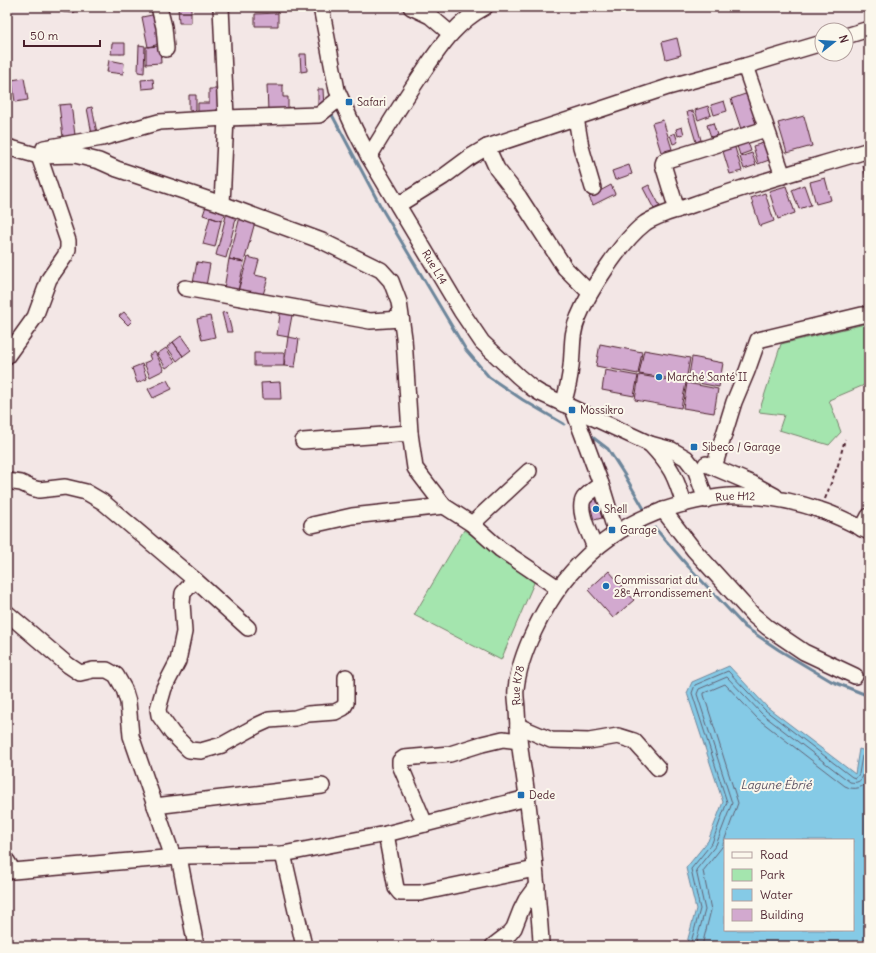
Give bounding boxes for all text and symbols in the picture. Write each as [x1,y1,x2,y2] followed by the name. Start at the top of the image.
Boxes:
[24,22,100,48] scale bar
[814,22,854,62] north arrow
[30,28,59,43] text: 50 m
[836,33,851,45] text: N
[357,95,386,109] place label: Safari
[344,97,354,107] marker: Safari
[419,247,451,287] street label: Rue L14
[667,370,748,384] place label: Marché Santé II
[654,372,664,382] marker: Marché Santé II
[580,403,624,417] place label: Mossikro
[567,405,577,415] marker: Mossikro
[702,440,780,454] place label: Sibeco / Garage
[689,442,699,452] marker: Sibeco / Garage
[714,489,756,504] street label: Rue H12
[604,502,627,516] place label: Shell
[591,504,601,514] marker: Shell
[620,523,657,537] place label: Garage
[607,525,617,535] marker: Garage
[614,573,712,600] place label: Commissariat du 28ᵉ Arrondissement
[601,581,611,591] marker: Commissariat du 28ᵉ Arrondissement
[509,664,527,706] street label: Rue K78
[741,777,813,792] water label: Lagune Ébrié
[529,788,555,802] place label: Dede
[516,790,526,800] marker: Dede
[724,839,854,931] legend
[760,847,788,862] text: Road
[760,867,785,882] text: Park
[760,887,793,902] text: Water
[760,907,804,922] text: Building

